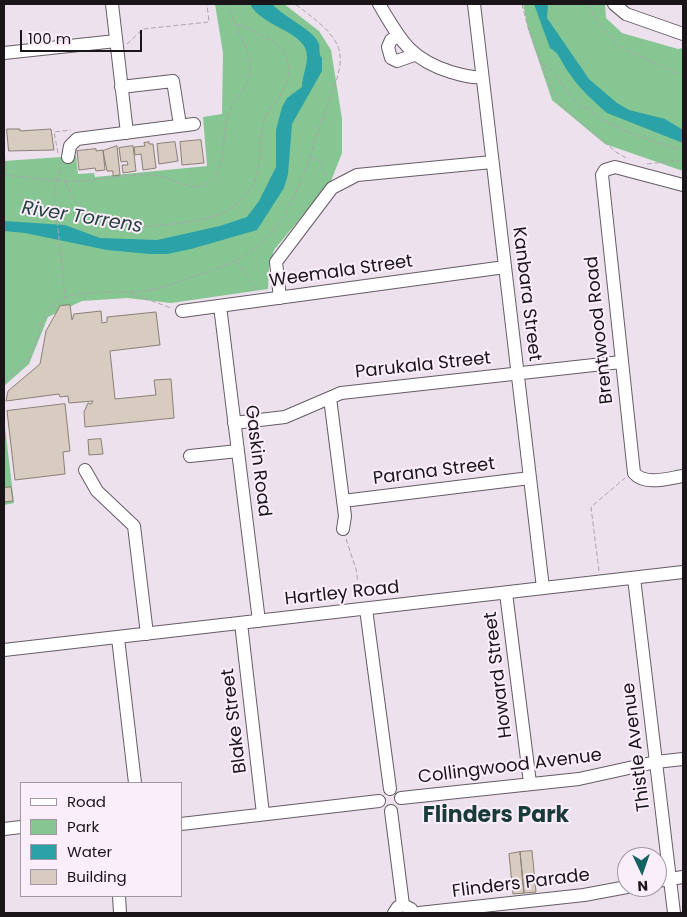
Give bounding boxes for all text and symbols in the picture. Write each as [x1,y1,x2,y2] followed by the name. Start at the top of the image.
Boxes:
[22,20,145,52] scale bar
[28,28,71,49] text: 100 m
[20,197,144,239] water label: River Torrens
[507,226,545,362] street label: Kanbara Street
[268,251,414,293] street label: Weemala Street
[581,255,619,405] street label: Brentwood Road
[354,348,492,384] street label: Parukala Street
[239,404,275,518] street label: Gaskin Road
[372,454,496,490] street label: Parana Street
[284,577,400,611] street label: Hartley Road
[481,611,517,739] street label: Howard Street
[218,667,252,775] street label: Blake Street
[618,681,656,813] street label: Thistle Avenue
[417,745,603,789] street label: Collingwood Avenue
[20,782,182,897] legend
[67,791,106,812] text: Road
[423,803,569,829] district label: Flinders Park
[67,816,99,837] text: Park
[67,841,112,862] text: Water
[617,847,667,897] north arrow
[451,865,591,903] street label: Flinders Parade
[67,866,127,887] text: Building
[637,876,649,896] text: N

